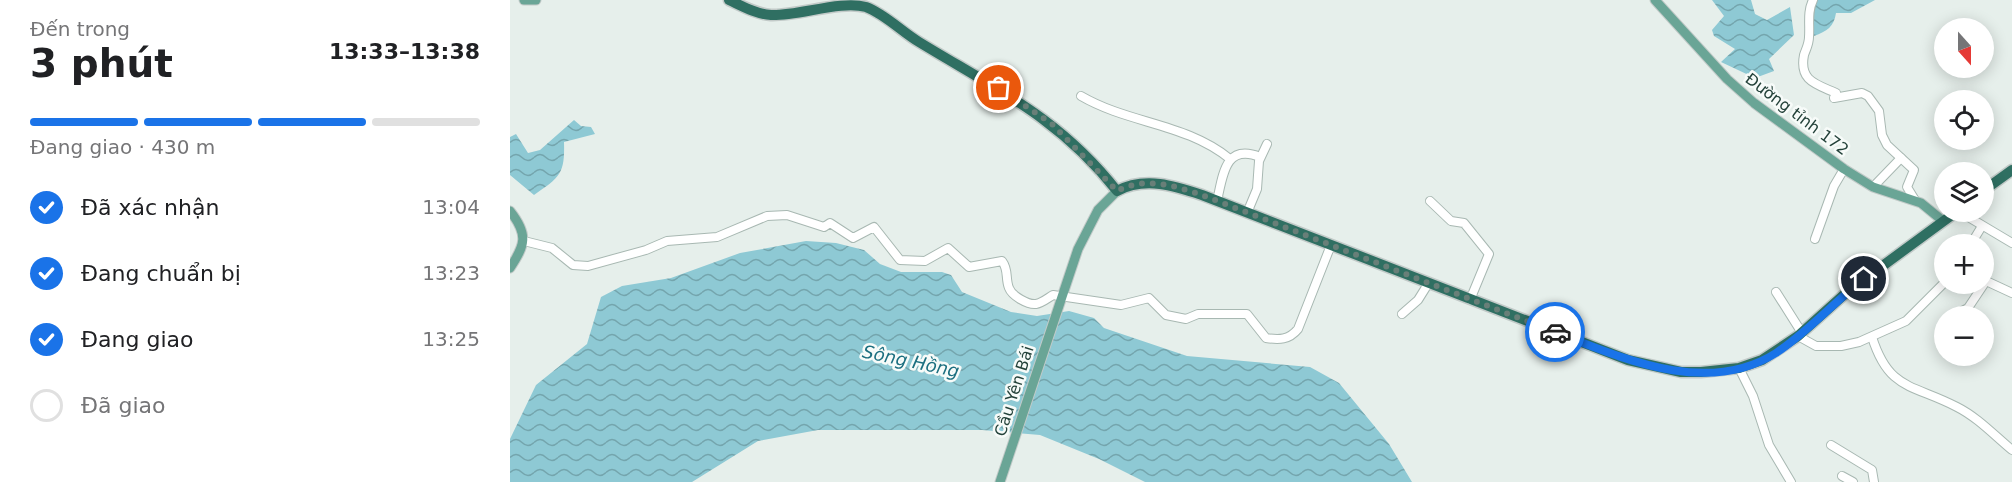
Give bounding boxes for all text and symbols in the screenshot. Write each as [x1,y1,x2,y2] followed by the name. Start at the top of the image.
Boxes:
[30,17,130,41] text: Đến trong
[1934,18,1994,78] north arrow
[1934,18,1994,366] map controls
[329,39,480,64] text: 13:33–13:38
[30,41,173,86] text: 3 phút
[973,62,1024,113] pin
[1742,69,1852,159] street label: Đường tỉnh 172
[982,71,1015,104] icon: bag
[1934,90,1994,150] button: locate
[30,135,215,159] text: Đang giao · 430 m
[1934,162,1994,222] button: layers
[30,191,63,224] icon: check
[81,195,219,220] text: Đã xác nhận
[422,195,480,219] text: 13:04
[1934,234,1994,294] button: +
[1838,253,1889,304] pin
[30,257,63,290] icon: check
[81,261,241,286] text: Đang chuẩn bị
[422,261,480,285] text: 13:23
[1847,262,1880,295] icon: home
[1525,302,1585,362] courier
[1934,306,1994,366] button: −
[1539,316,1572,349] icon: car
[30,323,63,356] icon: check
[81,327,193,352] text: Đang giao
[422,327,480,351] text: 13:25
[861,341,961,381] water label: Sông Hồng
[990,343,1038,439] street label: Cầu Yên Bái
[81,393,166,418] text: Đã giao

